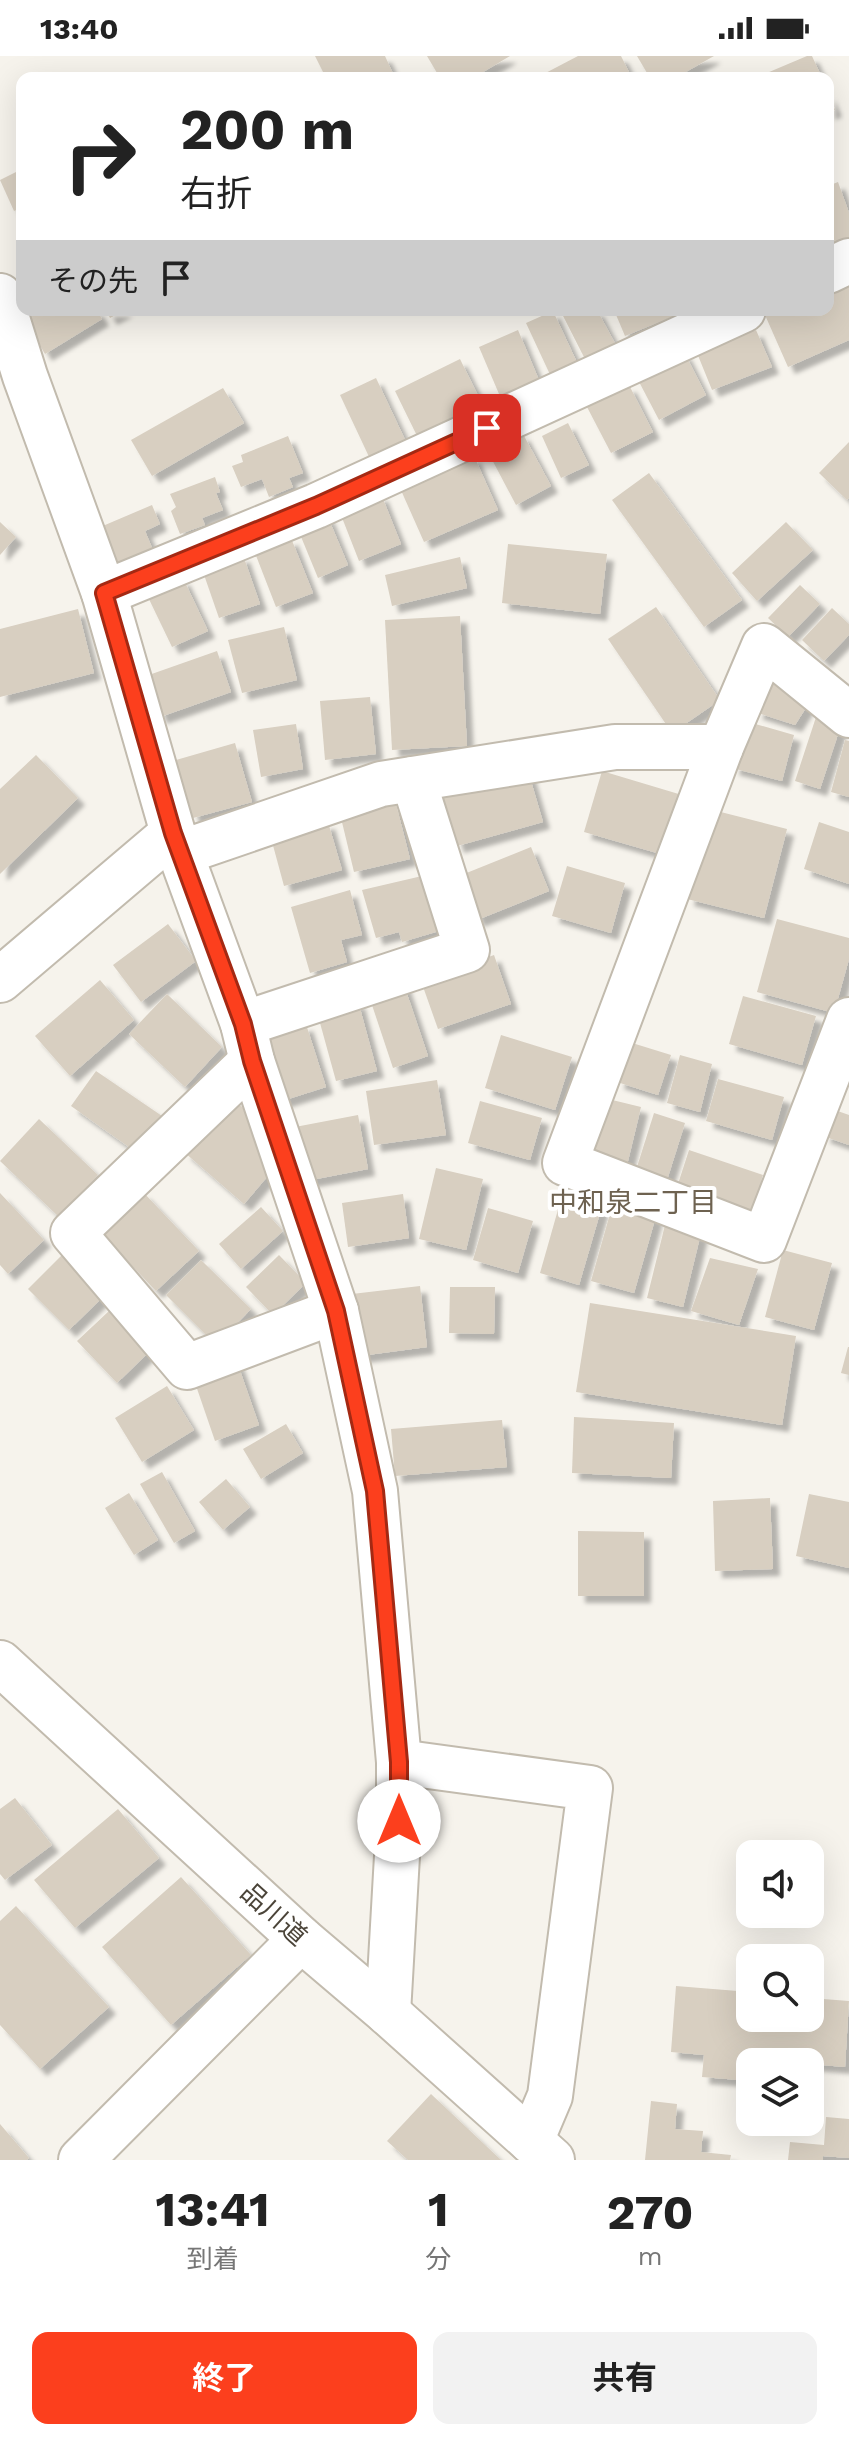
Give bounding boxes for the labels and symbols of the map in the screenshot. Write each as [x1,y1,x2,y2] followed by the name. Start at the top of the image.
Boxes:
[453,394,521,462] pin
[549,1186,717,1219] district label: 中和泉二丁目
[357,1779,441,1863] position arrow
[235,1877,313,1951] street label: 品川道

